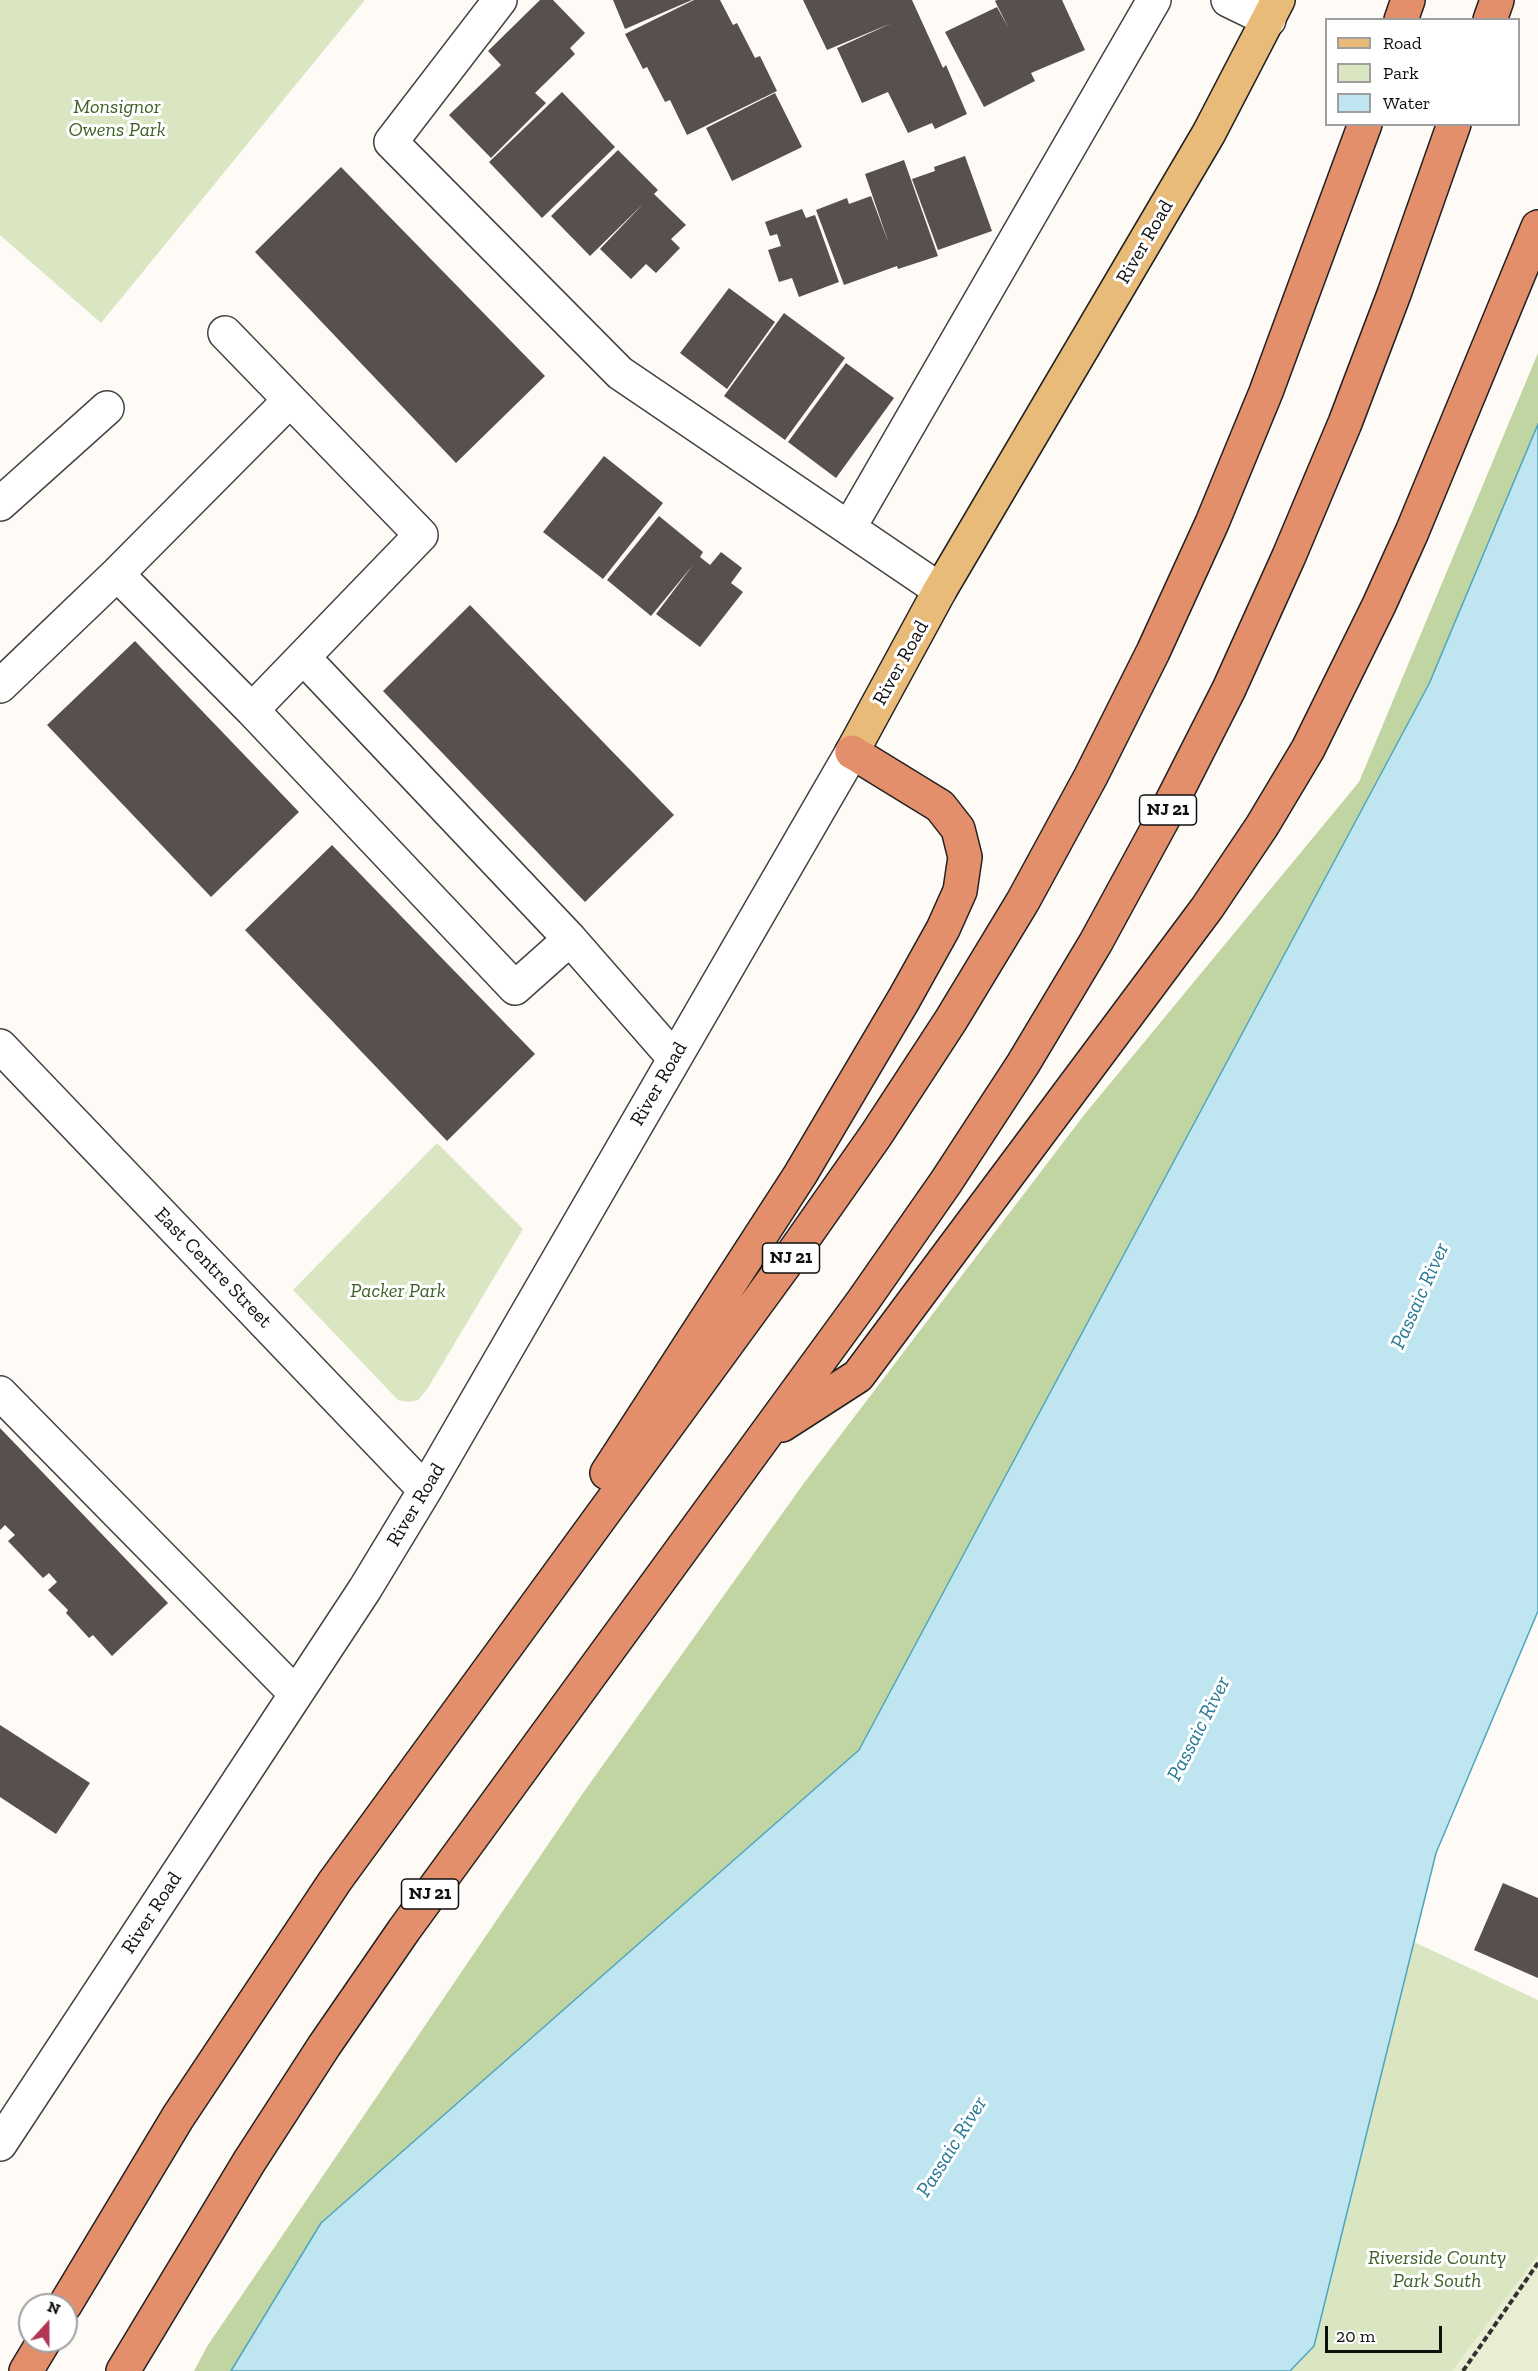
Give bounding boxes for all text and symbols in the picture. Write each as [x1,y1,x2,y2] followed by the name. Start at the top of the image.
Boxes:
[1325,18,1520,126] legend
[1383,32,1422,54] text: Road
[1383,62,1419,84] text: Park
[1383,92,1430,114] text: Water
[68,95,166,142] park label: Monsignor Owens Park
[1111,196,1179,288] street label: River Road
[868,617,934,709] street label: River Road
[1140,795,1196,825] road number: NJ 21
[625,1038,693,1130] street label: River Road
[149,1203,277,1333] street label: East Centre Street
[1385,1239,1455,1353] water label: Passaic River
[762,1243,820,1273] road number: NJ 21
[350,1279,446,1303] park label: Packer Park
[382,1459,450,1551] street label: River Road
[1162,1673,1236,1785] water label: Passaic River
[117,1868,187,1958] street label: River Road
[402,1879,458,1909] road number: NJ 21
[911,2092,993,2202] water label: Passaic River
[1368,2246,1506,2293] park label: Riverside County Park South
[18,2293,78,2353] north arrow
[45,2297,63,2319] text: N
[1328,2314,1445,2352] scale bar
[1336,2325,1375,2347] text: 20 m

